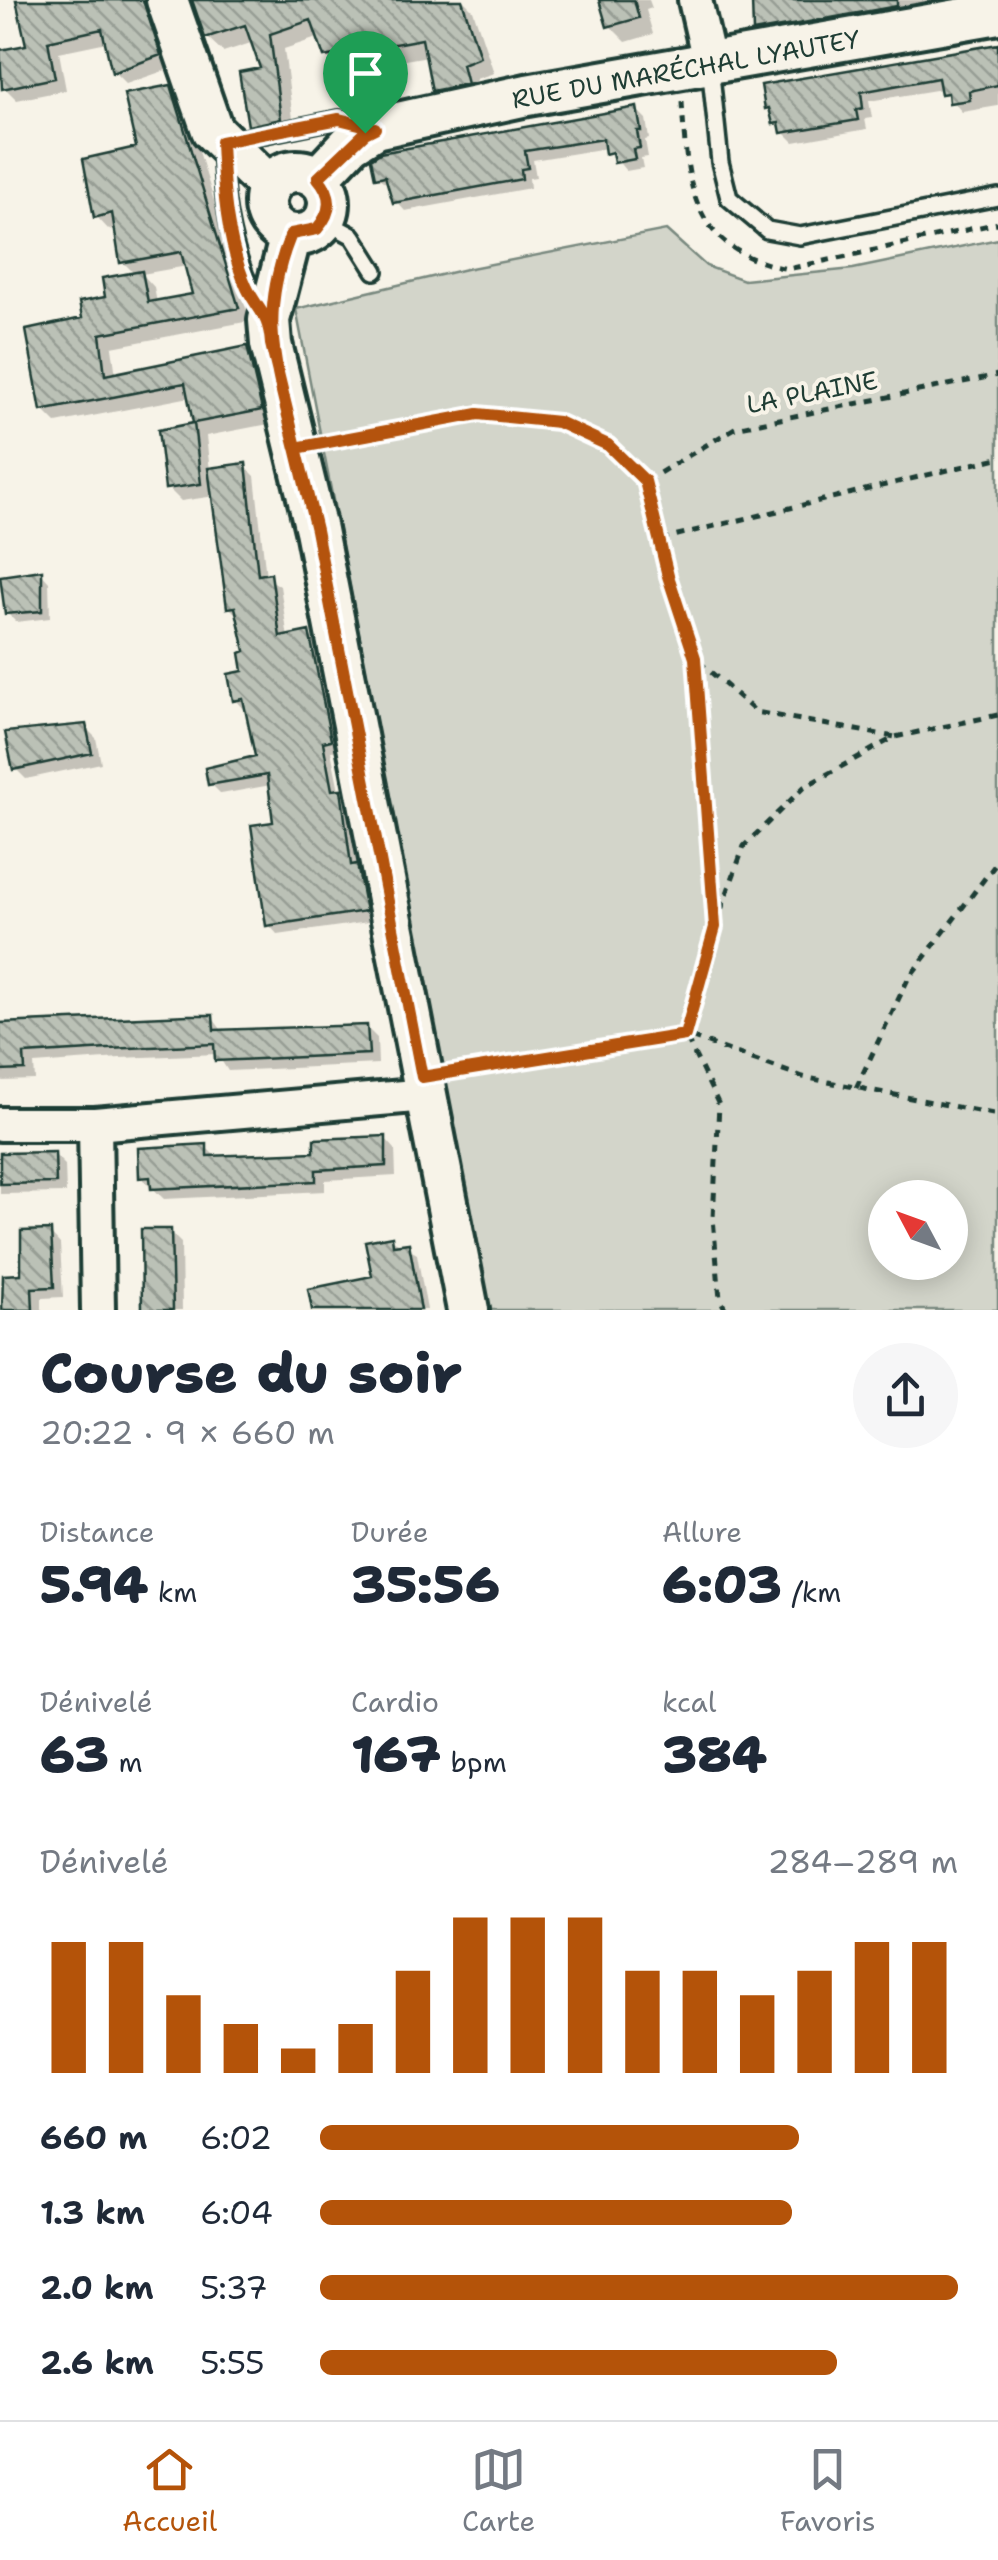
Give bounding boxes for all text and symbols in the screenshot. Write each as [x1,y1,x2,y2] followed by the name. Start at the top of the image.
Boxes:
[509,22,863,116] street label: RUE DU MARÉCHAL LYAUTEY
[323,31,408,134] pin
[338,46,393,101] icon: arrive
[744,363,880,421] street label: LA PLAINE
[868,1180,968,1280] north arrow
[868,1180,968,1280] map controls
[40,1336,462,1410] text: Course du soir
[853,1343,958,1448] button: share
[40,1411,335,1454] text: 20:22 · 9 × 660 m
[40,1513,155,1551] text: Distance
[351,1513,429,1551] text: Durée
[662,1513,742,1551] text: Allure
[40,1551,148,1618] text: 5.94
[351,1551,500,1618] text: 35:56
[662,1551,782,1618] text: 6:03
[148,1573,197,1611] text: km
[782,1573,841,1611] text: /km
[40,1683,153,1721] text: Dénivelé
[351,1683,439,1721] text: Cardio
[662,1683,716,1721] text: kcal
[40,1721,109,1788] text: 63
[351,1721,441,1788] text: 167
[662,1721,767,1788] text: 384
[109,1743,143,1781] text: m
[441,1743,507,1781] text: bpm
[40,1840,169,1883] text: Dénivelé
[768,1840,958,1883] text: 284–289 m
[40,2116,147,2159] text: 660 m
[200,2116,272,2159] text: 6:02
[40,2191,145,2234] text: 1.3 km
[200,2191,273,2234] text: 6:04
[40,2266,154,2309] text: 2.0 km
[200,2266,268,2309] text: 5:37
[40,2341,154,2384] text: 2.6 km
[200,2341,265,2384] text: 5:55
[122,2442,217,2540] tab: Accueil
[462,2442,535,2540] tab: Carte
[780,2442,876,2540] tab: Favoris

